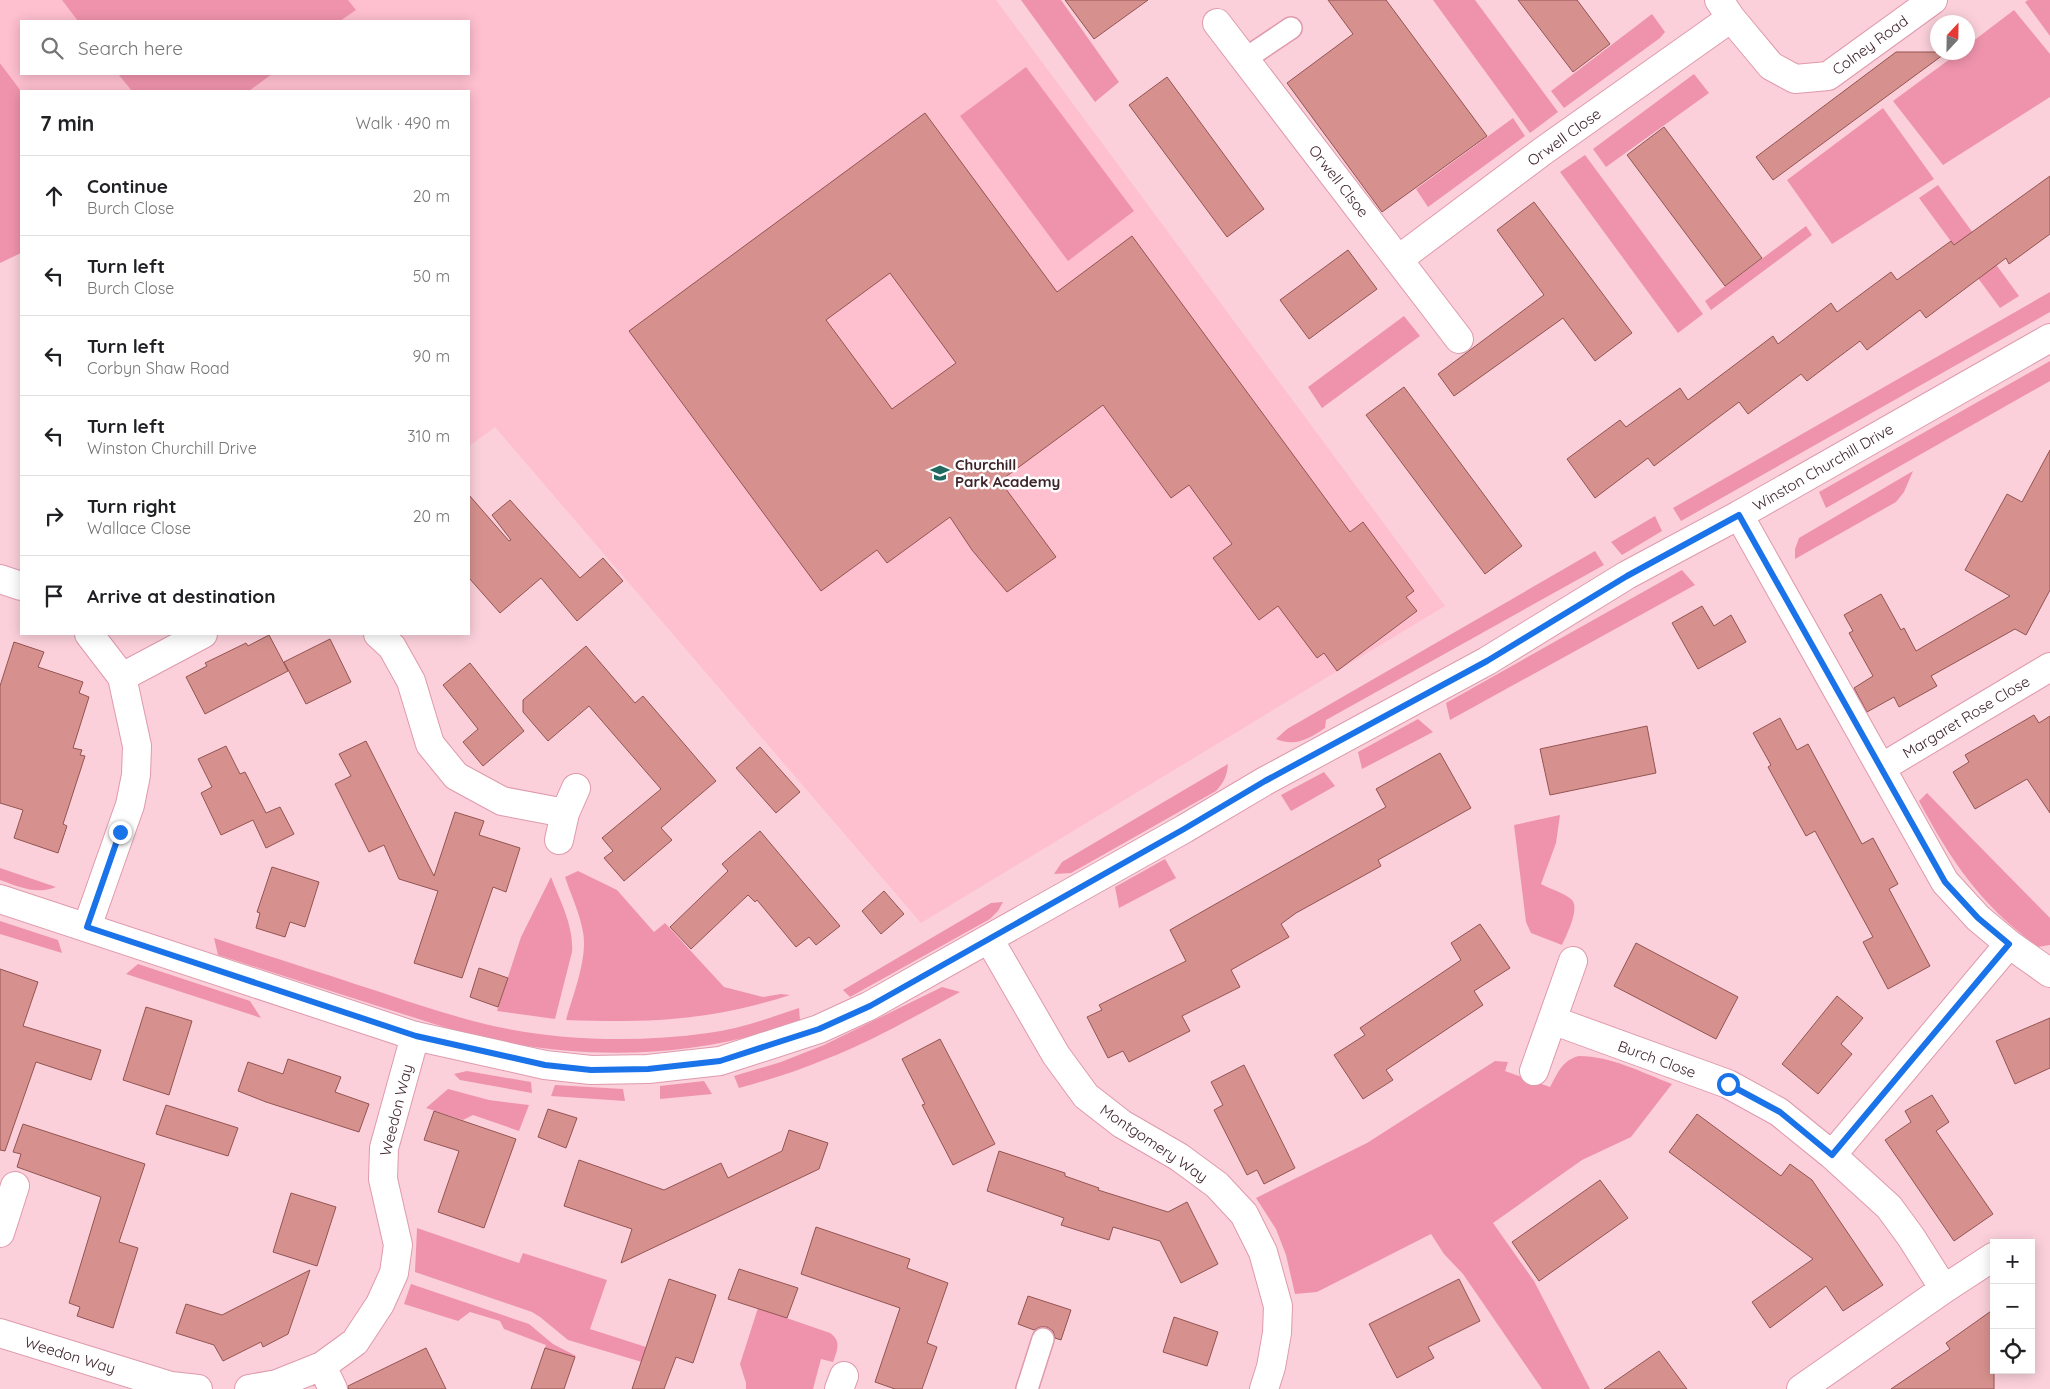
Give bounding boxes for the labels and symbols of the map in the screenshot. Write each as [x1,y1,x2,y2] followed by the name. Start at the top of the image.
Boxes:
[1828,11,1912,79] street label: Colney Road
[1930,15,1975,60] north arrow
[1523,104,1605,170] street label: Orwell Close
[1305,141,1373,221] street label: Orwell Clsoe
[1749,419,1897,515] street label: Winston Churchill Drive
[955,455,1060,491] place label: Churchill Park Academy
[929,462,951,484] school or university icon: Churchill Park Academy
[1899,672,2033,762] street label: Margaret Rose Close
[109,821,132,844] route end
[1615,1036,1699,1082] street label: Burch Close
[375,1062,417,1158] street label: Weedon Way
[1717,1073,1740,1096] route start
[1097,1100,1211,1186] street label: Montgomery Way
[22,1332,118,1378] street label: Weedon Way

